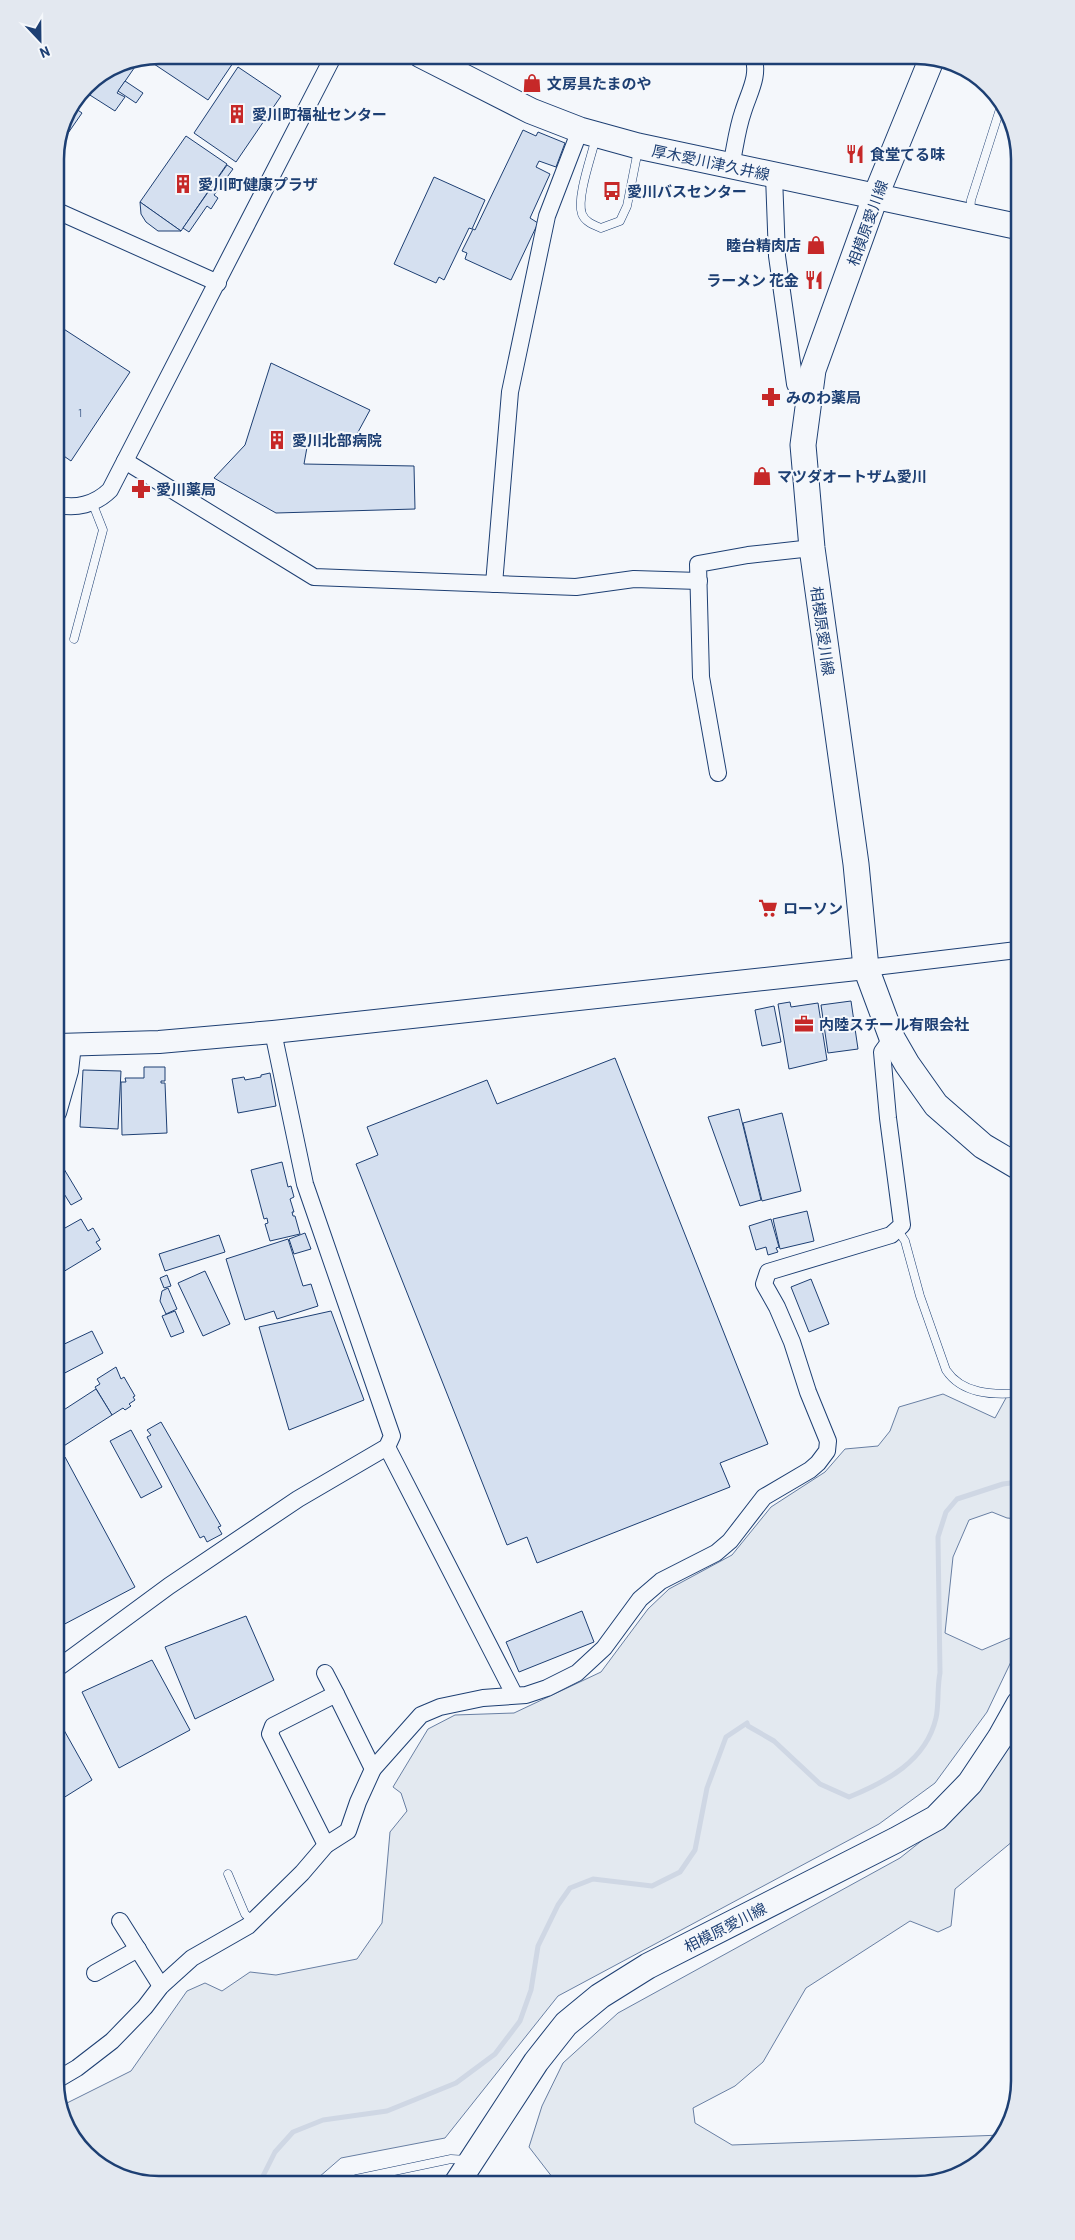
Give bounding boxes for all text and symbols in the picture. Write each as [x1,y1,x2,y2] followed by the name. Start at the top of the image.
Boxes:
[15,15,65,65] north arrow
[38,43,53,62] text: N
[521,72,543,94] shop icon: 文房具たまのや
[547,74,652,92] place label: 文房具たまのや
[226,103,248,125] building icon: 愛川町福祉センター
[252,105,387,123] place label: 愛川町福祉センター
[650,141,772,183] street label: 厚木愛川津久井線
[844,143,866,165] restaurant icon: 食堂てる味
[870,145,945,163] place label: 食堂てる味
[172,173,194,195] building icon: 愛川町健康プラザ
[198,175,318,193] place label: 愛川町健康プラザ
[843,178,891,268] street label: 相模原愛川線
[601,180,623,202] bus stop icon: 愛川バスセンター
[627,182,747,200] place label: 愛川バスセンター
[805,234,827,256] shop icon: 睦台精肉店
[726,236,801,254] place label: 睦台精肉店
[803,269,825,291] restaurant icon: ラーメン 花金
[707,271,799,289] place label: ラーメン 花金
[760,386,782,408] pharmacy icon: みのわ薬局
[786,388,861,406] place label: みのわ薬局
[78,405,82,419] house number: 1
[266,429,288,451] building icon: 愛川北部病院
[292,431,382,449] place label: 愛川北部病院
[751,465,773,487] shop icon: マツダオートザム愛川
[777,467,927,485] place label: マツダオートザム愛川
[130,478,152,500] pharmacy icon: 愛川薬局
[156,480,216,498] place label: 愛川薬局
[808,585,838,677] street label: 相模原愛川線
[757,897,779,919] supermarket icon: ローソン
[783,899,843,917] place label: ローソン
[793,1013,815,1035] office icon: 内陸スチール有限会社
[819,1015,969,1033] place label: 内陸スチール有限会社
[681,1899,769,1955] street label: 相模原愛川線

